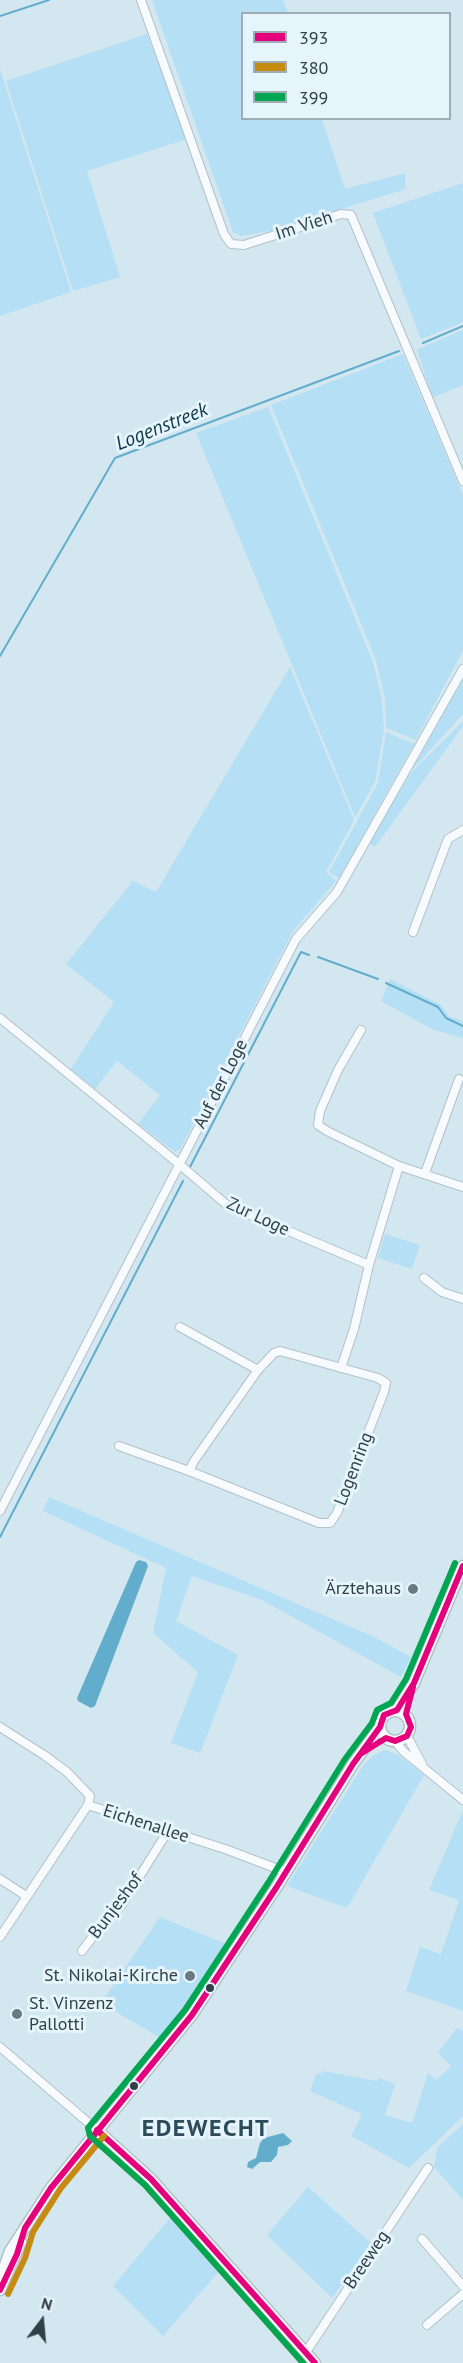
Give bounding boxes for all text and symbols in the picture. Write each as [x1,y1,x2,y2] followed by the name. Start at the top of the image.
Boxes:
[241,12,451,120] legend
[299,26,328,49] text: 393
[299,56,328,79] text: 380
[299,86,328,109] text: 399
[273,207,335,245] street label: Im Vieh
[112,398,212,456] water label: Logenstreek
[189,1036,253,1132] street label: Auf der Loge
[223,1193,293,1241] street label: Zur Loge
[330,1429,378,1509] street label: Logenring
[325,1578,401,1600] place label: Ärztehaus
[406,1582,420,1596] marker: Ärztehaus
[100,1800,192,1848] street label: Eichenallee
[84,1869,148,1943] street label: Bunjeshof
[44,1965,178,1987] place label: St. Nikolai-Kirche
[183,1969,197,1983] marker: St. Nikolai-Kirche
[204,1982,216,1994] unlabelled marker
[29,1993,113,2036] place label: St. Vinzenz Pallotti
[10,2007,24,2021] marker: St. Vinzenz Pallotti
[128,2080,140,2092] unlabelled marker
[142,2115,270,2143] district label: EDEWECHT
[340,2227,394,2293] street label: Breeweg
[12,2291,72,2351] north arrow
[39,2293,55,2315] text: N

